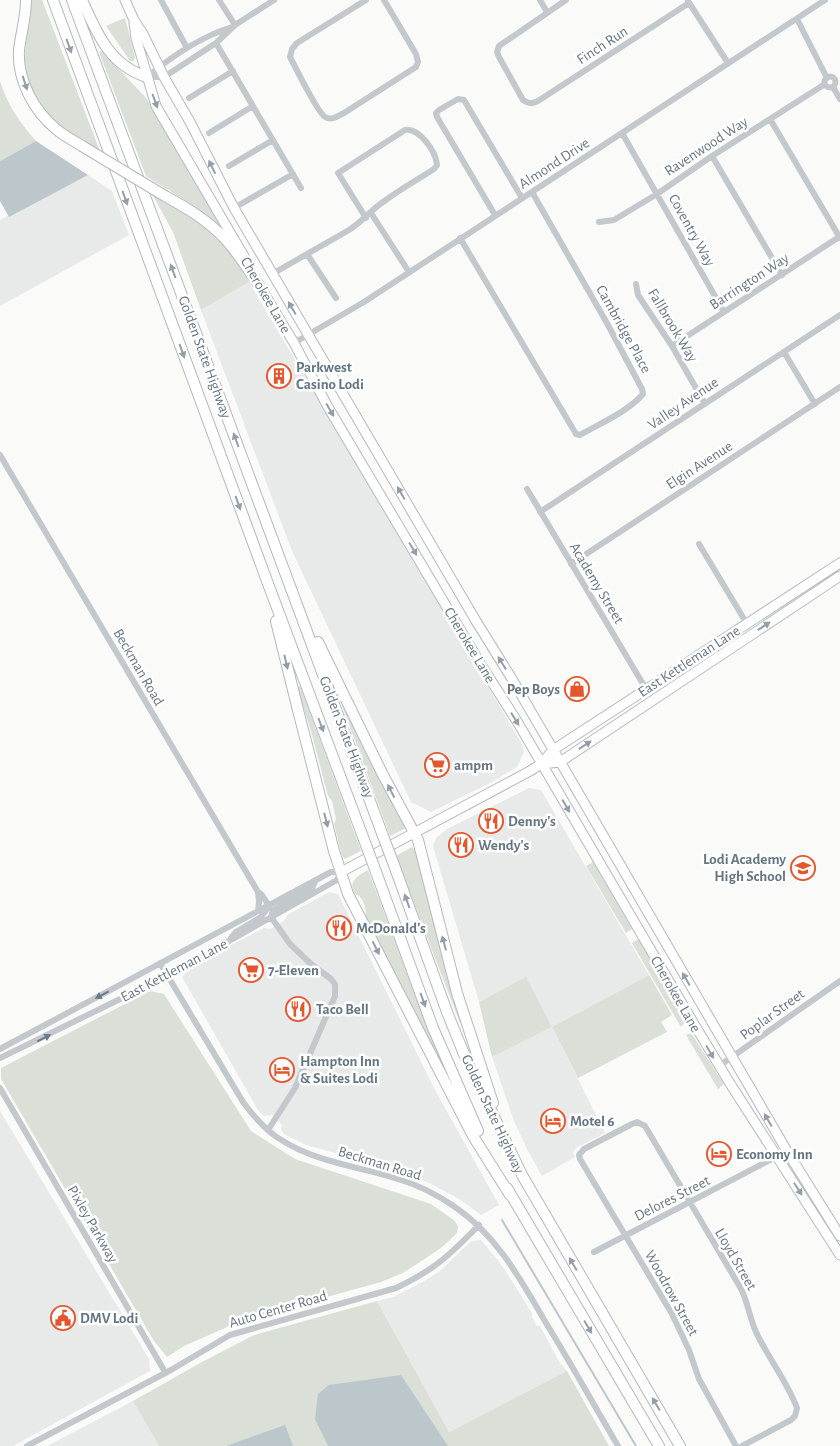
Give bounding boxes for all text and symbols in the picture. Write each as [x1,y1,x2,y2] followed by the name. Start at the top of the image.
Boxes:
[574,24,630,67] street label: Finch Run
[65,39,73,54] one-way arrow
[22,75,29,90] one-way arrow
[151,94,159,109] one-way arrow
[662,114,751,179] street label: Ravenwood Way
[516,135,592,192] street label: Almond Drive
[208,160,216,174] one-way arrow
[122,191,129,206] one-way arrow
[666,192,718,269] street label: Coventry Way
[707,250,792,312] street label: Barrington Way
[238,255,293,336] street label: Cherokee Lane
[169,263,177,278] one-way arrow
[593,283,654,376] street label: Cambridge Place
[645,286,701,365] street label: Fallbrook Way
[175,294,234,421] street label: Golden State Highway
[288,301,297,314] one-way arrow
[178,344,186,359] one-way arrow
[296,360,364,392] place label: Parkwest Casino Lodi
[266,363,292,389] building icon: Parkwest Casino Lodi
[645,374,721,432] street label: Valley Avenue
[326,402,334,417] one-way arrow
[232,432,240,447] one-way arrow
[663,438,735,492] street label: Elgin Avenue
[397,487,406,500] one-way arrow
[234,496,242,511] one-way arrow
[567,540,627,627] street label: Academy Street
[408,543,417,556] one-way arrow
[441,605,498,686] street label: Cherokee Lane
[757,621,770,631] one-way arrow
[636,623,743,700] street label: East Kettleman Lane
[111,626,167,709] street label: Beckman Road
[282,655,290,670] one-way arrow
[497,657,506,670] one-way arrow
[316,674,377,801] street label: Golden State Highway
[564,676,590,702] shop icon: Pep Boys
[507,682,560,697] place label: Pep Boys
[510,712,519,725] one-way arrow
[318,717,325,732] one-way arrow
[578,741,591,750] one-way arrow
[424,752,450,778] supermarket icon: ampm
[454,758,493,773] place label: ampm
[387,783,396,798] one-way arrow
[562,798,570,813] one-way arrow
[478,808,504,834] restaurant icon: Denny's
[323,812,331,827] one-way arrow
[508,814,556,829] place label: Denny's
[448,832,474,858] restaurant icon: Wendy's
[478,838,529,853] place label: Wendy's
[703,852,786,884] place label: Lodi Academy High School
[790,855,816,881] school or university icon: Lodi Academy High School
[402,893,410,908] one-way arrow
[326,915,352,941] restaurant icon: McDonald's
[356,921,426,936] place label: McDonald's
[439,935,447,950] one-way arrow
[118,936,230,1005] street label: East Kettleman Lane
[372,940,380,955] one-way arrow
[648,954,703,1035] street label: Cherokee Lane
[238,957,264,983] supermarket icon: 7-Eleven
[268,963,319,978] place label: 7-Eleven
[682,973,691,986] one-way arrow
[737,986,807,1043] street label: Poplar Street
[95,990,108,999] one-way arrow
[419,993,427,1008] one-way arrow
[285,996,311,1022] restaurant icon: Taco Bell
[316,1002,369,1017] place label: Taco Bell
[37,1034,51,1042] one-way arrow
[706,1045,715,1058] one-way arrow
[458,1053,527,1176] street label: Golden State Highway
[300,1054,380,1086] place label: Hampton Inn & Suites Lodi
[269,1057,295,1083] hotel icon: Hampton Inn & Suites Lodi
[540,1108,566,1134] hotel icon: Motel 6
[764,1113,773,1126] one-way arrow
[570,1114,615,1129] place label: Motel 6
[706,1141,732,1167] hotel icon: Economy Inn
[336,1144,424,1183] street label: Beckman Road
[736,1147,813,1162] place label: Economy Inn
[632,1173,713,1224] street label: Delores Street
[793,1182,802,1195] one-way arrow
[64,1183,121,1266] street label: Pixley Parkway
[712,1226,759,1293] street label: Lloyd Street
[642,1248,701,1339] street label: Woodrow Street
[569,1257,577,1272] one-way arrow
[227,1288,329,1331] street label: Auto Center Road
[50,1305,76,1331] public building icon: DMV Lodi
[80,1311,138,1326] place label: DMV Lodi
[583,1321,592,1334] one-way arrow
[651,1397,660,1411] one-way arrow

